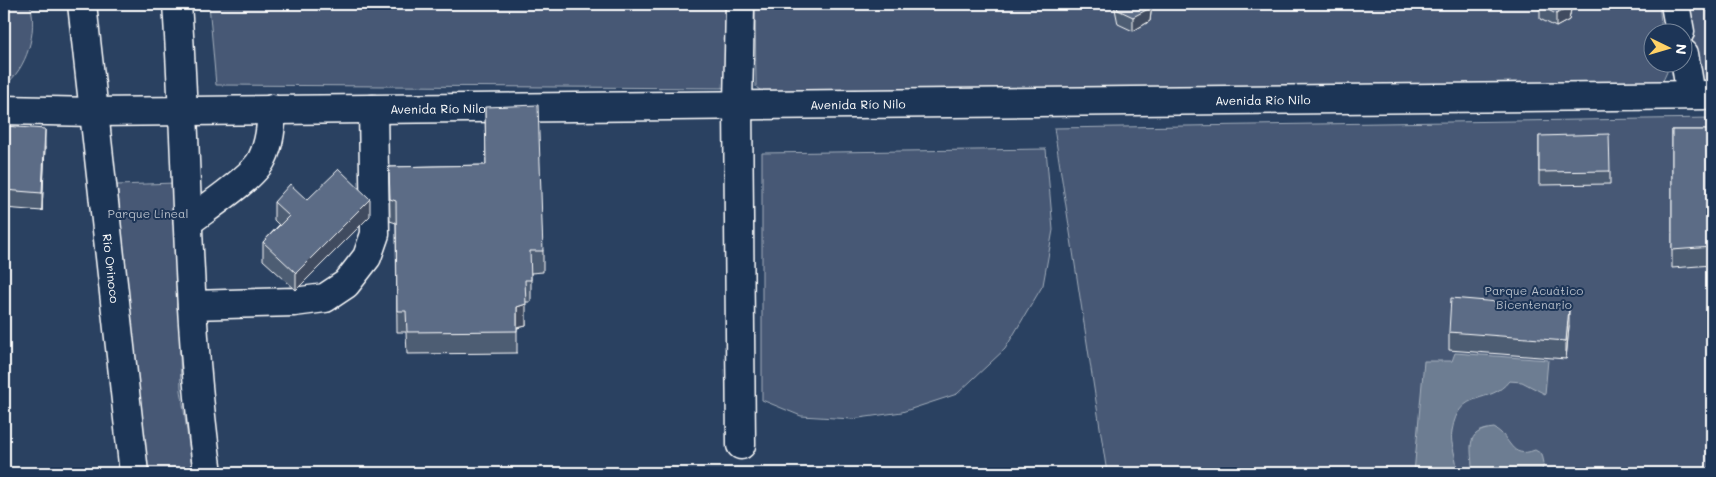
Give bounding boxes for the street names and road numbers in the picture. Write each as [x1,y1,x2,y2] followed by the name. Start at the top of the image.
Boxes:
[1215,91,1311,108] street label: Avenida Río Nilo
[810,95,906,112] street label: Avenida Río Nilo
[390,100,486,117] street label: Avenida Río Nilo
[100,233,123,304] street label: Río Orinoco

